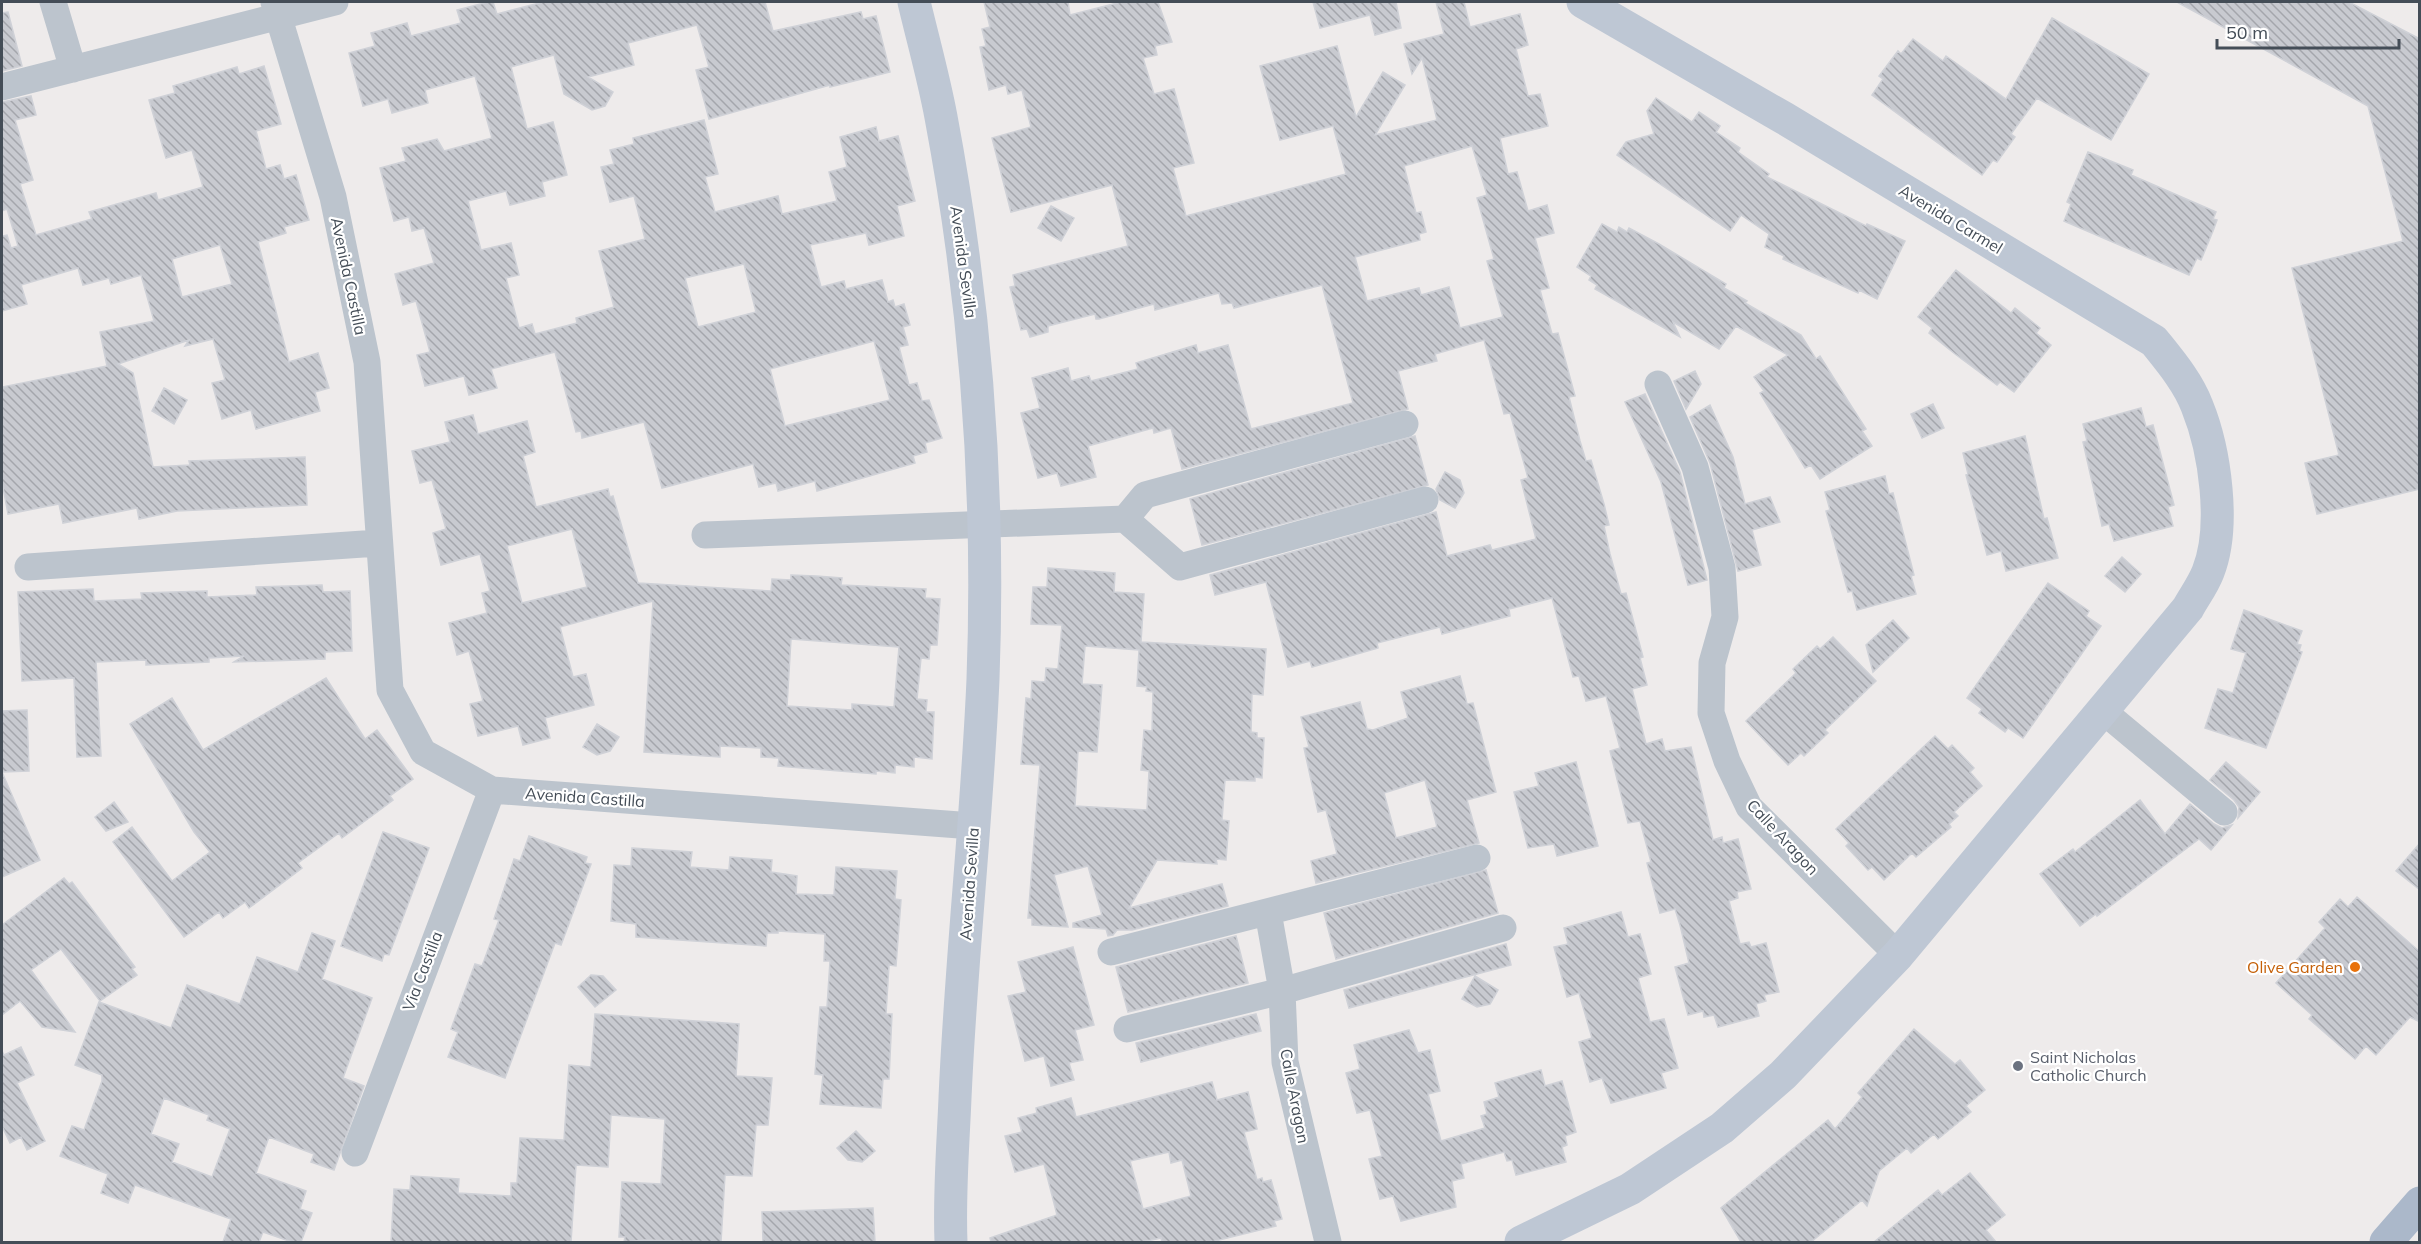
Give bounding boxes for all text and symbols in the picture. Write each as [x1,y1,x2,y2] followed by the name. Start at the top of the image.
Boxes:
[2217,12,2398,50] scale bar
[2226,21,2268,44] text: 50 m
[1895,180,2007,258] street label: Avenida Carmel
[946,205,982,319] street label: Avenida Sevilla
[327,215,371,337] street label: Avenida Castilla
[525,783,645,811] street label: Avenida Castilla
[1743,795,1823,879] street label: Calle Aragon
[955,827,983,941] street label: Avenida Sevilla
[398,928,446,1014] street label: Via Castilla
[2247,957,2343,977] place label: Olive Garden
[2348,960,2362,974] marker: Olive Garden
[1276,1047,1314,1145] street label: Calle Aragon
[2030,1047,2147,1085] place label: Saint Nicholas Catholic Church
[2011,1059,2025,1073] marker: Saint Nicholas Catholic Church

